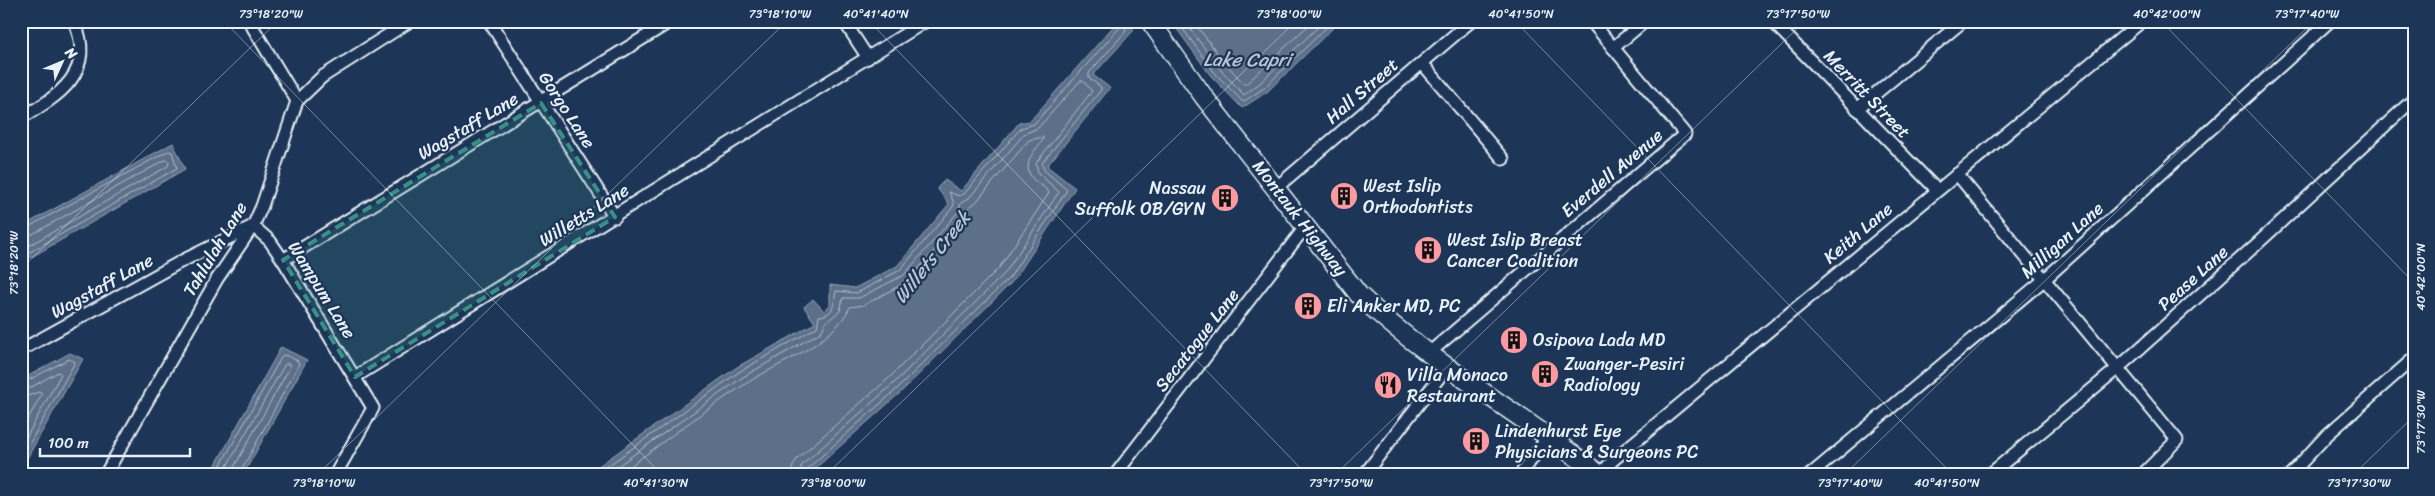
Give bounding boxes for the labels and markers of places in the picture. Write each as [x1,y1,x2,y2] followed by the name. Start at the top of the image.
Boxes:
[1363,170,1473,223] place label: West Islip Orthodontists
[1075,172,1206,225] place label: Nassau Suffolk OB/GYN
[1329,181,1359,211] building icon: West Islip Orthodontists
[1210,183,1240,213] building icon: Nassau Suffolk OB/GYN
[1447,224,1583,277] place label: West Islip Breast Cancer Coalition
[1413,235,1443,265] building icon: West Islip Breast Cancer Coalition
[1327,290,1461,322] place label: Eli Anker MD, PC
[1293,291,1323,321] building icon: Eli Anker MD, PC
[1533,324,1666,356] place label: Osipova Lada MD
[1499,325,1529,355] building icon: Osipova Lada MD
[1564,348,1685,401] place label: Zwanger-Pesiri Radiology
[1407,359,1508,412] place label: Villa Monaco Restaurant
[1530,359,1560,389] building icon: Zwanger-Pesiri Radiology
[1373,370,1403,400] restaurant icon: Villa Monaco Restaurant
[1495,415,1698,468] place label: Lindenhurst Eye Physicians & Surgeons PC
[1461,426,1491,456] building icon: Lindenhurst Eye Physicians & Surgeons PC

